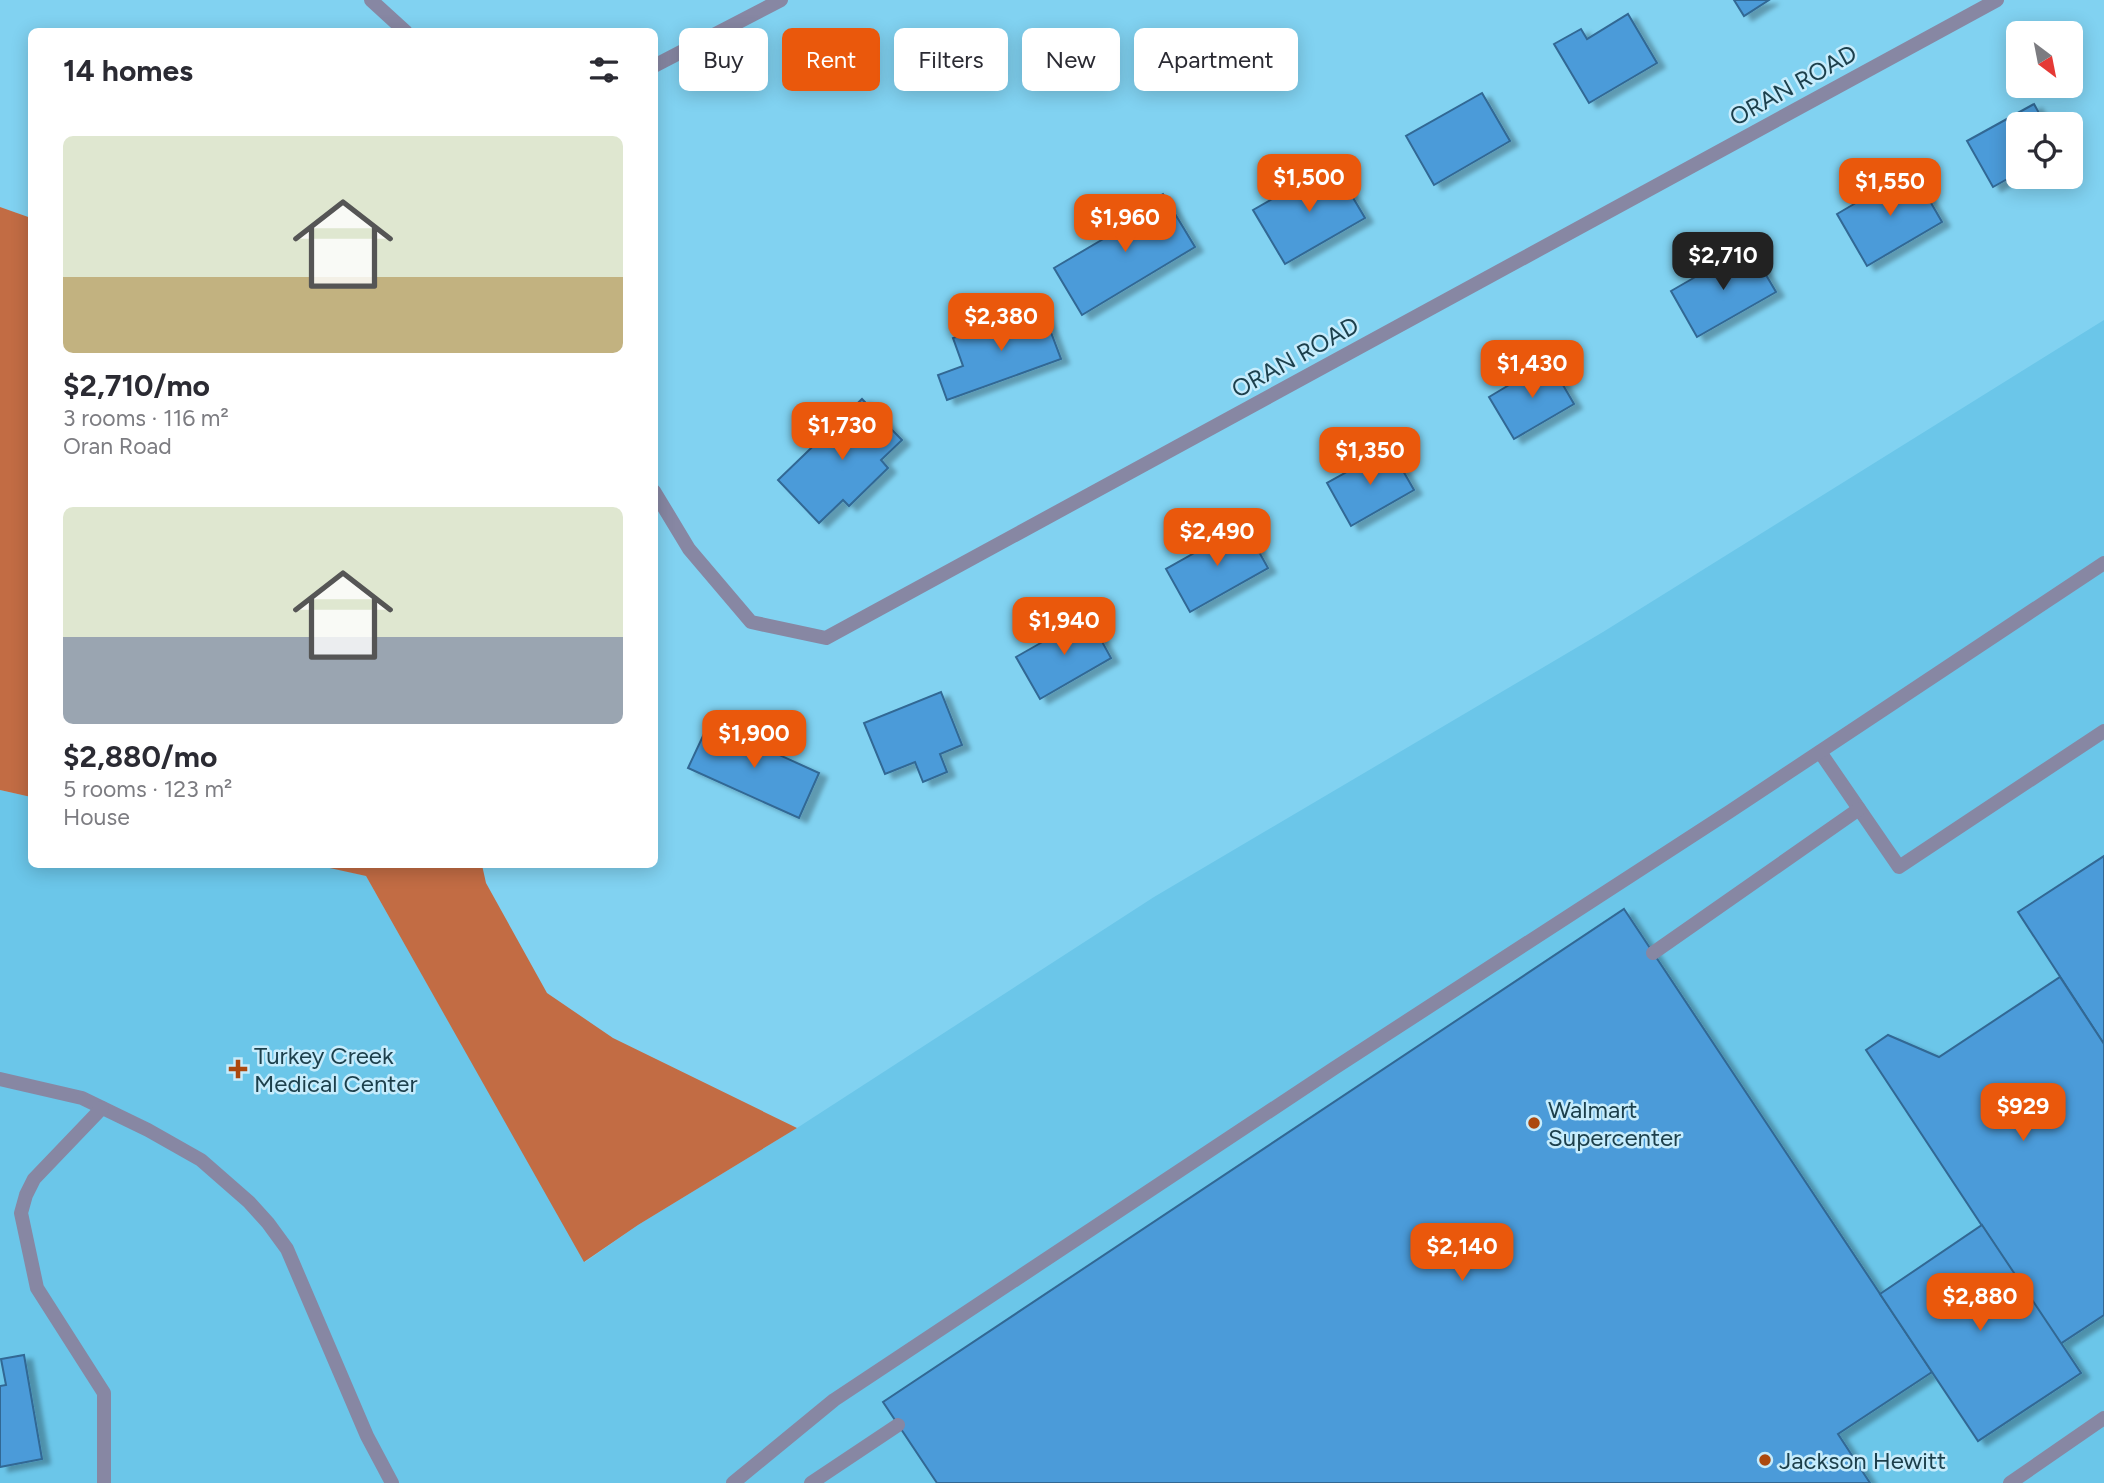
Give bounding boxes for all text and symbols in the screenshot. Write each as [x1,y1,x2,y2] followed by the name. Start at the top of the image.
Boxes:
[2006,21,2082,98] north arrow
[2006,21,2083,189] map controls
[679,28,768,91] chip: Buy
[782,28,880,91] chip: Rent
[894,28,1008,91] chip: Filters
[1022,28,1120,91] chip: New
[1134,28,1298,91] chip: Apartment
[1724,38,1862,132] street label: ORAN ROAD
[585,51,623,89] icon: filters
[63,52,193,89] text: 14 homes
[2006,112,2083,189] button: locate
[1252,154,1366,214] pin: $1,500
[1833,158,1947,218] pin: $1,550
[1273,163,1345,191] text: $1,500
[1855,167,1925,195] text: $1,550
[280,181,406,307] icon: home
[1068,194,1182,254] pin: $1,960
[1090,203,1160,231] text: $1,960
[1666,232,1780,292] pin: $2,710
[1688,241,1758,269] text: $2,710
[944,294,1058,353] pin: $2,380
[964,302,1038,330] text: $2,380
[1226,310,1364,404] street label: ORAN ROAD
[1475,340,1589,400] pin: $1,430
[1497,349,1567,377] text: $1,430
[63,367,210,404] text: $2,710/mo
[785,402,899,462] pin: $1,730
[63,404,229,432] text: 3 rooms · 116 m²
[808,411,876,439] text: $1,730
[1313,428,1427,487] pin: $1,350
[63,432,172,460] text: Oran Road
[1335,436,1405,464] text: $1,350
[1160,508,1274,568] pin: $2,490
[1180,517,1254,545] text: $2,490
[280,552,406,678] icon: home
[1007,598,1121,657] pin: $1,940
[1028,606,1100,634] text: $1,940
[697,710,811,770] pin: $1,900
[718,719,790,747] text: $1,900
[63,738,217,775] text: $2,880/mo
[63,775,232,803] text: 5 rooms · 123 m²
[63,803,130,831] text: House
[254,1041,418,1098] place label: Turkey Creek Medical Center
[228,1059,248,1079] marker: Turkey Creek Medical Center
[1982,1084,2064,1143] pin: $929
[1997,1092,2049,1120] text: $929
[1548,1095,1681,1152] place label: Walmart Supercenter
[1526,1115,1542,1131] marker: Walmart Supercenter
[1405,1224,1519,1283] pin: $2,140
[1426,1232,1498,1260] text: $2,140
[1923,1274,2037,1333] pin: $2,880
[1942,1282,2018,1310] text: $2,880
[1779,1446,1946,1475] place label: Jackson Hewitt
[1757,1452,1773,1468] marker: Jackson Hewitt

